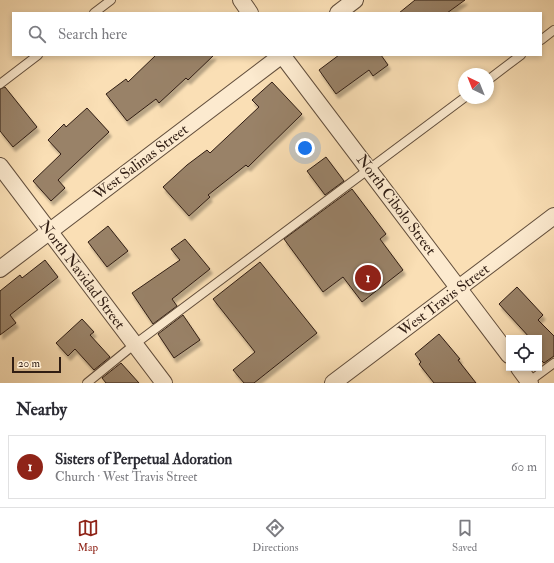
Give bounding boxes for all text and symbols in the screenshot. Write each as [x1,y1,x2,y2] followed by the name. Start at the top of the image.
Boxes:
[12,12,542,56] search box
[26,23,48,45] icon: search
[58,25,127,44] text: Search here
[458,68,494,104] north arrow
[89,120,192,205] street label: West Salinas Street
[295,138,315,158] your location
[352,151,440,259] street label: North Cibolo Street
[35,217,129,333] street label: North Navidad Street
[394,259,493,341] street label: West Travis Street
[355,263,381,293] pin: 1
[506,335,542,371] map controls
[506,335,542,371] button: locate
[12,355,61,374] scale bar
[18,357,40,370] text: 20 m
[16,399,67,420] text: Nearby
[55,450,232,469] text: Sisters of Perpetual Adoration
[28,459,32,475] text: 1
[511,459,537,475] text: 60 m
[55,469,198,485] text: Church · West Travis Street
[77,517,99,554] tab: Map
[252,517,299,554] tab: Directions
[452,517,477,554] tab: Saved

